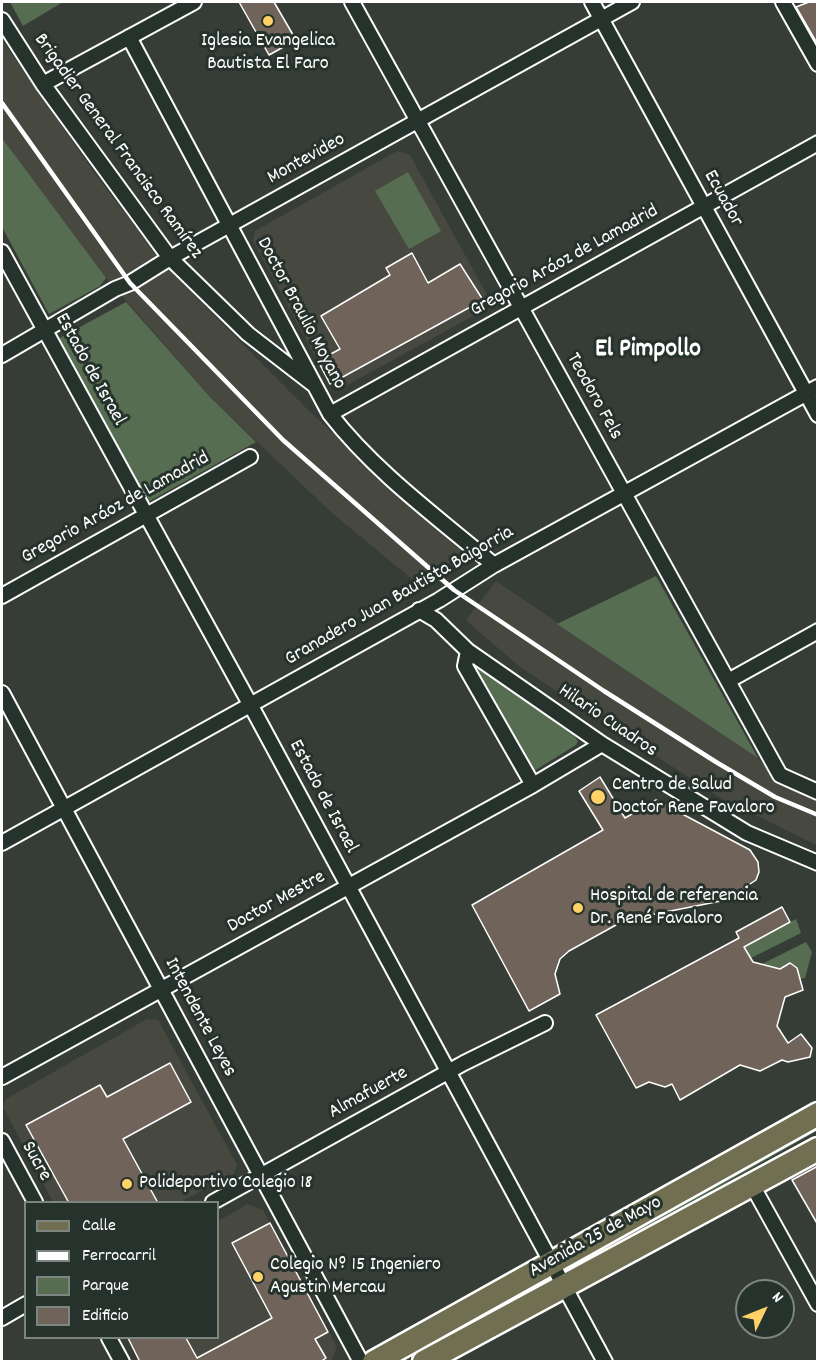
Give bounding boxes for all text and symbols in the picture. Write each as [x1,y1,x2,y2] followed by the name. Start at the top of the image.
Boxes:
[261,14,275,28] marker: Iglesia Evangelica Bautista El Faro
[27,30,207,264] street label: Brigadier General Francisco Ramírez
[201,30,335,77] place label: Iglesia Evangelica Bautista El Faro
[264,129,350,191] street label: Montevideo
[697,167,747,231] street label: Ecuador
[467,200,663,324] street label: Gregorio Aráoz de Lamadrid
[250,234,350,394] street label: Doctor Braulio Moyano
[48,310,130,430] street label: Estado de Israel
[595,335,701,367] district label: El Pimpollo
[559,349,627,445] street label: Teodoro Fels
[18,447,214,571] street label: Gregorio Aráoz de Lamadrid
[281,522,519,672] street label: Granadero Juan Bautista Baigorria
[553,680,661,764] street label: Hilario Cuadros
[282,736,362,858] street label: Estado de Israel
[612,774,775,821] place label: Centro de Salud Doctor Rene Favaloro
[589,788,607,806] marker: Centro de Salud Doctor Rene Favaloro
[224,866,330,940] street label: Doctor Mestre
[590,885,758,932] place label: Hospital de referencia Dr. René Favaloro
[571,901,585,915] marker: Hospital de referencia Dr. René Favaloro
[158,954,240,1082] street label: Intendente Leyes
[325,1062,413,1126] street label: Almafuerte
[14,1138,56,1186] street label: Sucre
[139,1172,313,1196] place label: Polideportivo Colegio 18
[120,1177,134,1191] marker: Polideportivo Colegio 18
[526,1192,666,1284] street label: Avenida 25 de Mayo
[24,1201,219,1339] legend
[82,1214,116,1239] text: Calle
[82,1244,156,1269] text: Ferrocarril
[270,1254,441,1301] place label: Colegio Nº 15 Ingeniero Agustin Mercau
[251,1270,265,1284] marker: Colegio Nº 15 Ingeniero Agustin Mercau
[82,1274,129,1299] text: Parque
[735,1279,795,1339] north arrow
[766,1287,788,1308] text: N
[82,1304,129,1329] text: Edificio

